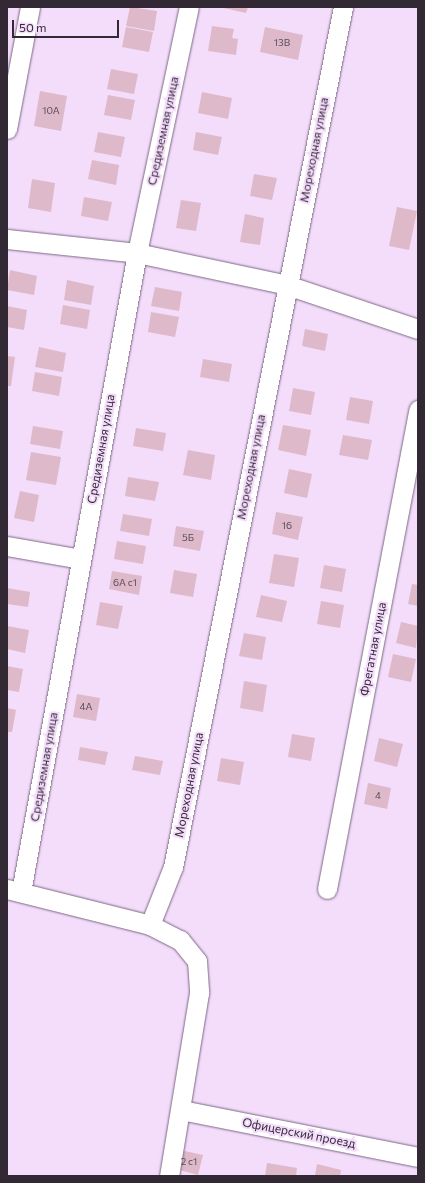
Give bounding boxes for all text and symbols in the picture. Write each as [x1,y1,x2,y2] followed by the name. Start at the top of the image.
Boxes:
[14,12,121,38] scale bar
[19,20,47,34] text: 50 m
[274,37,290,49] house number: 13В
[144,75,182,187] street label: Средиземная улица
[297,96,331,204] street label: Мореходная улица
[42,105,60,117] house number: 10А
[84,393,118,505] street label: Средиземная улица
[234,413,268,521] street label: Мореходная улица
[282,520,292,532] house number: 16
[182,532,194,544] house number: 5Б
[113,577,137,589] house number: 6А с1
[357,601,389,697] street label: Фрегатная улица
[80,701,92,713] house number: 4А
[27,711,61,823] street label: Средиземная улица
[172,731,206,839] street label: Мореходная улица
[375,790,381,802] house number: 4
[241,1115,357,1151] street label: Офицерский проезд
[181,1156,197,1168] house number: 2 с1

